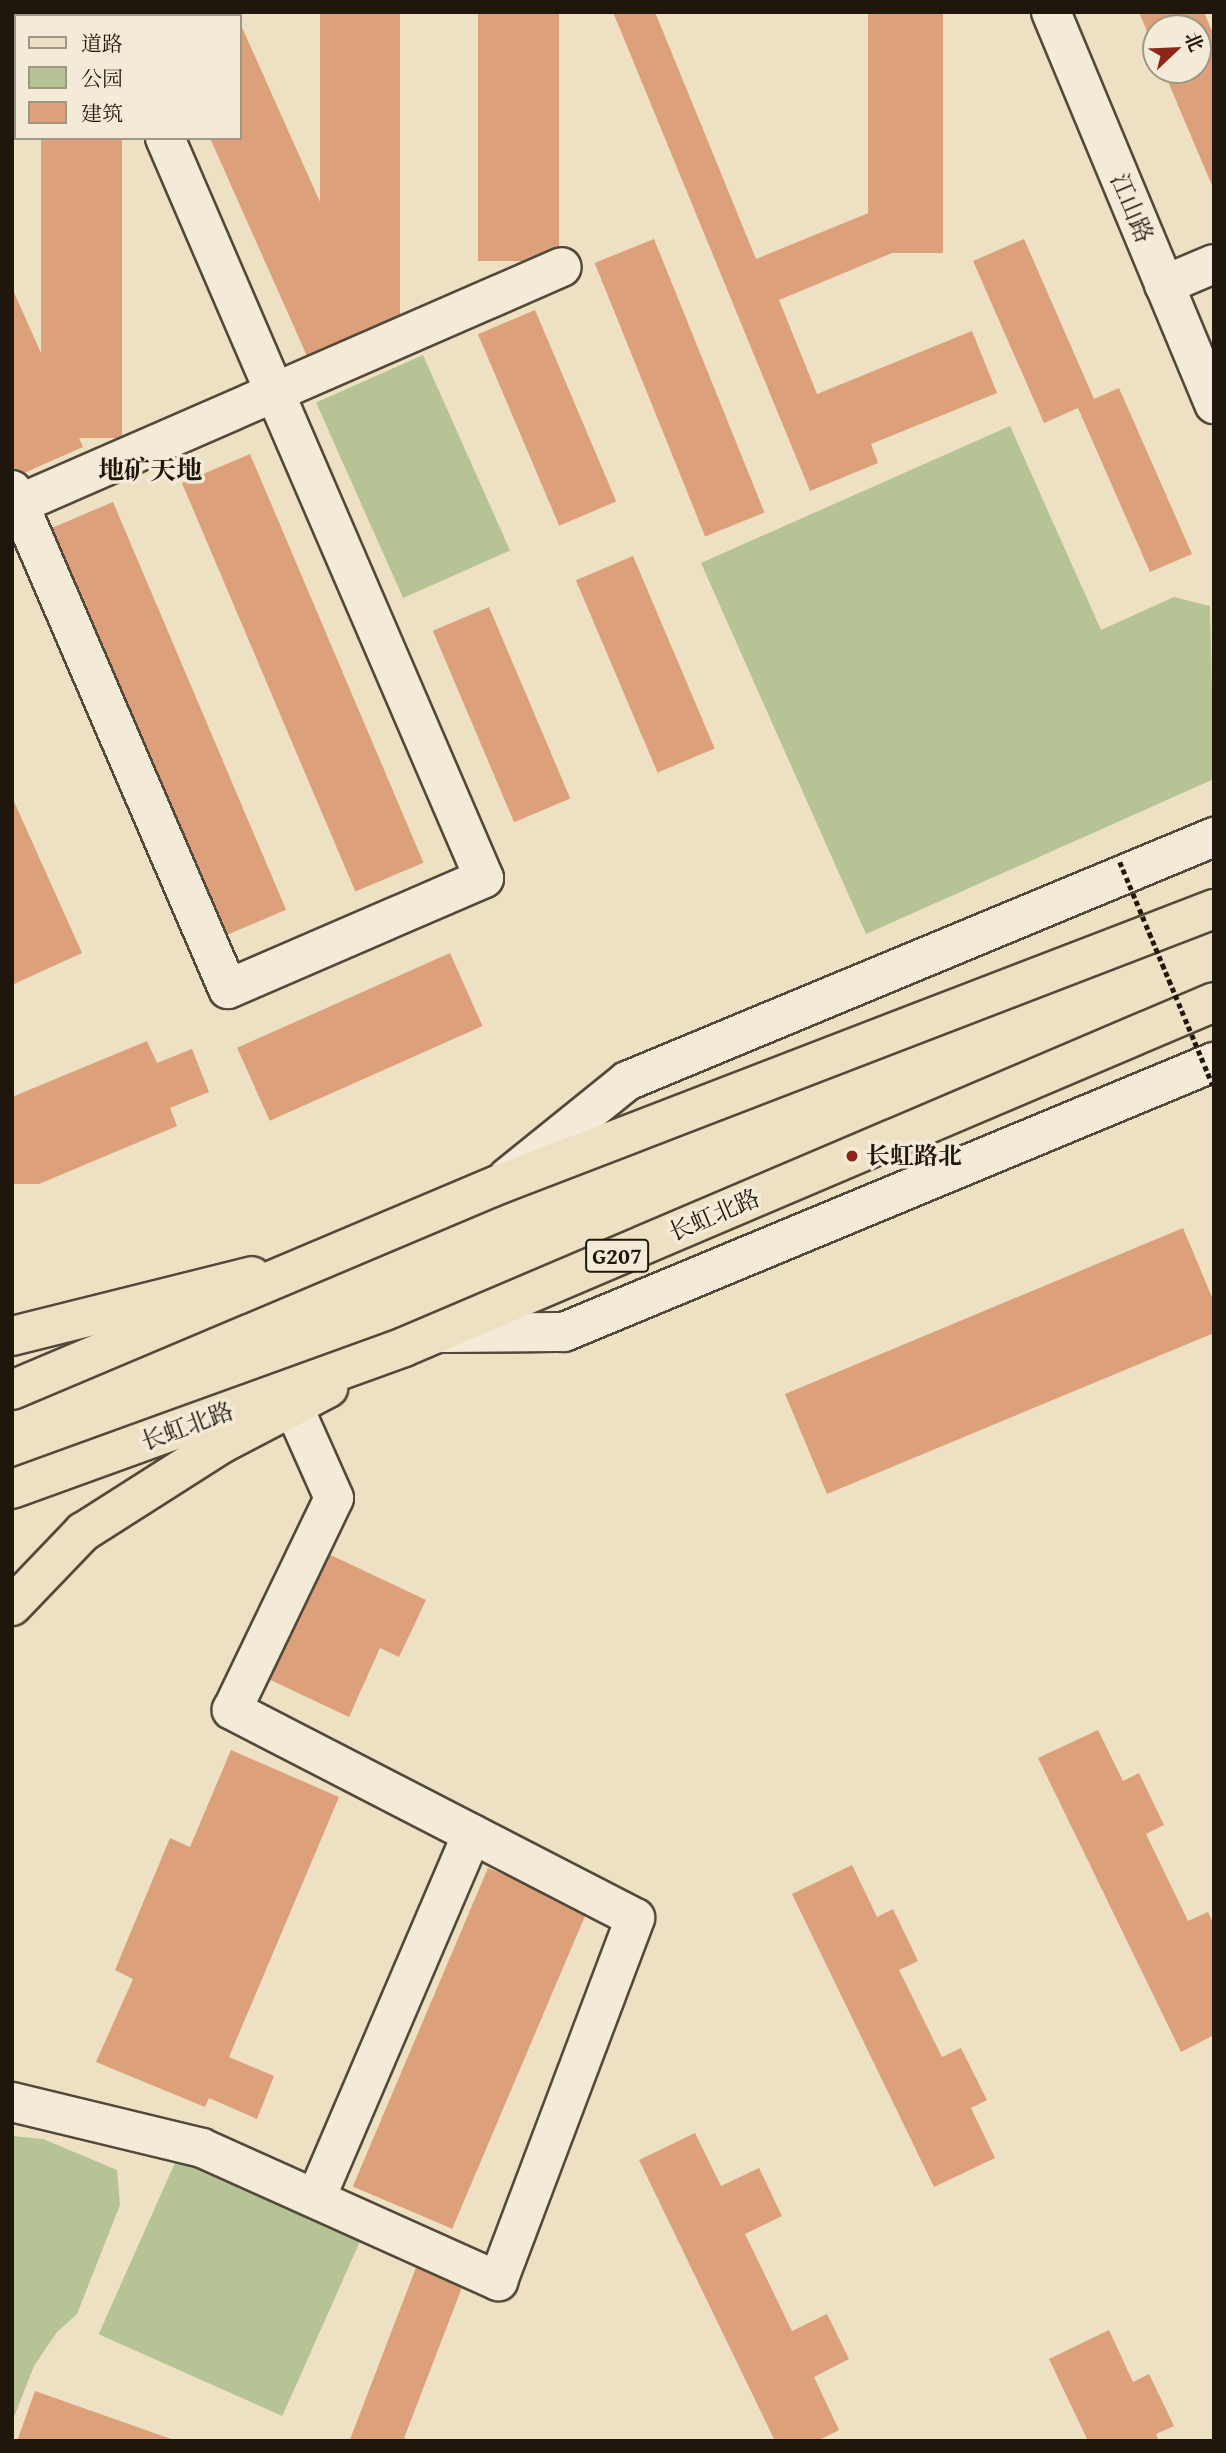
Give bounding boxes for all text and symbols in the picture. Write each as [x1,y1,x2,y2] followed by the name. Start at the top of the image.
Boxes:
[14,14,242,140] legend
[1142,14,1212,84] north arrow
[1178,27,1211,56] text: 北
[81,28,123,59] text: 道路
[81,63,123,94] text: 公园
[81,98,123,129] text: 建筑
[1105,169,1159,247] street label: 江山路
[98,454,202,486] district label: 地矿天地
[866,1142,962,1170] place label: 长虹路北
[844,1148,860,1164] marker: 长虹路北
[664,1183,764,1247] street label: 长虹北路
[584,1236,650,1275] road number: G207
[137,1396,237,1456] street label: 长虹北路

